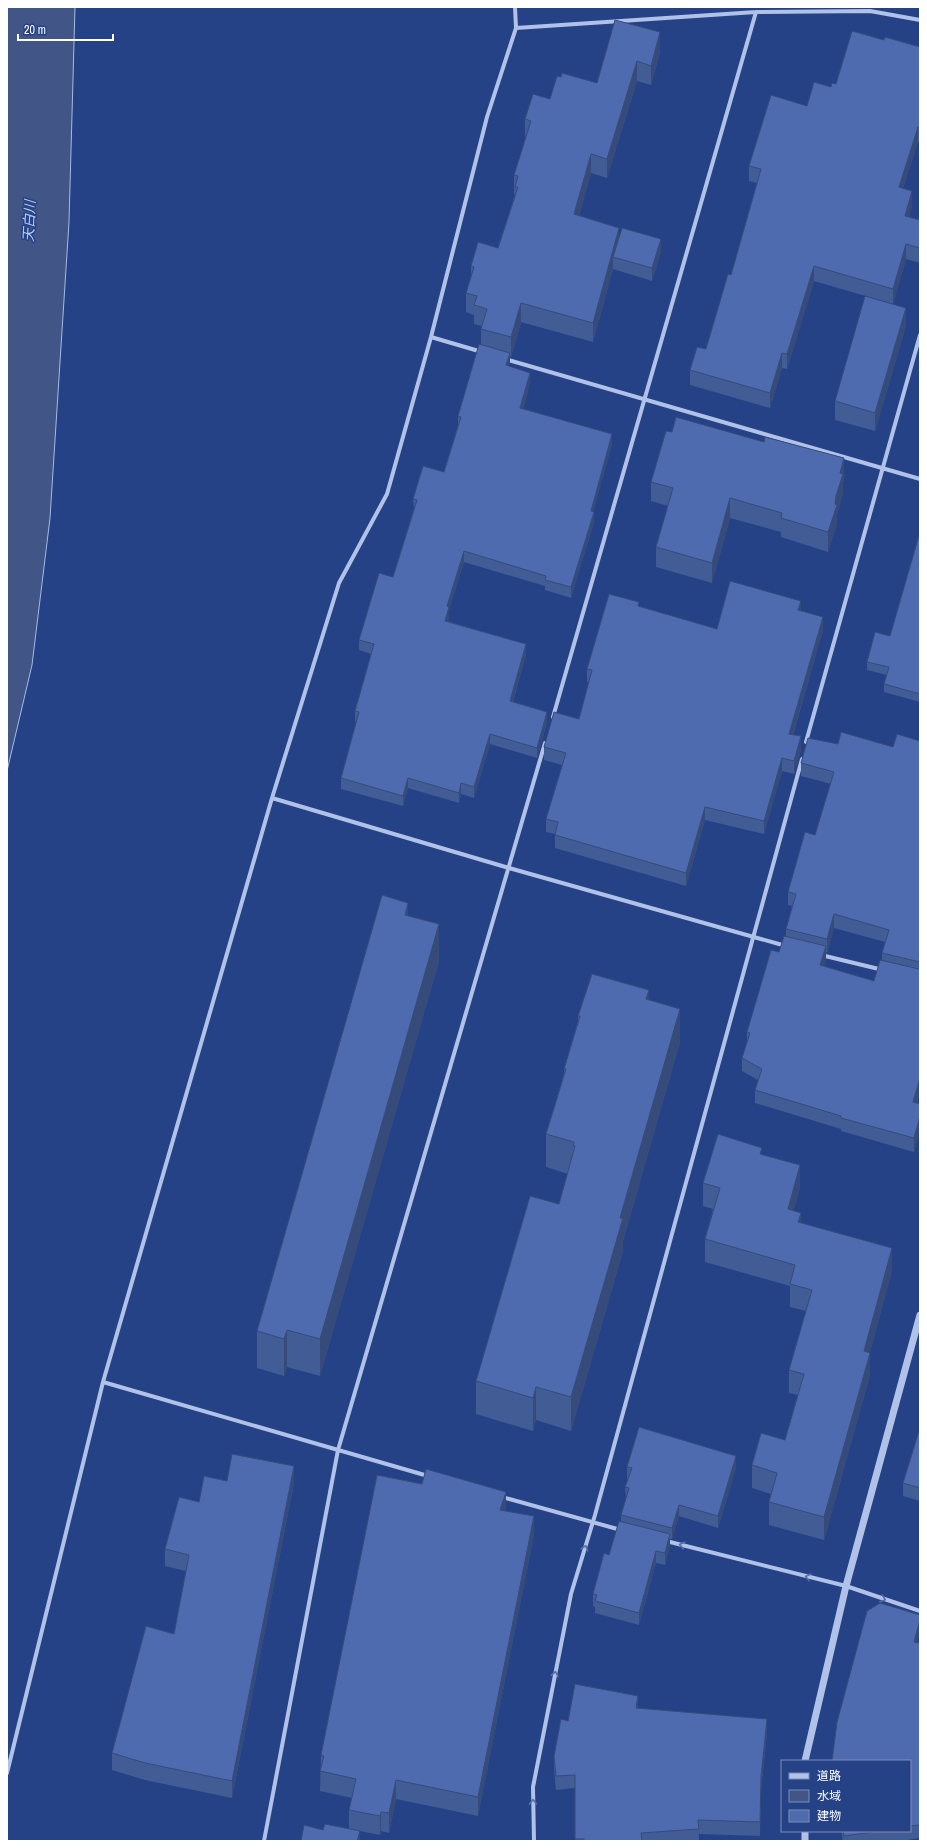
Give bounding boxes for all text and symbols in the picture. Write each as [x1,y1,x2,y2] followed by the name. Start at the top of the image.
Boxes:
[18,16,113,42] scale bar
[24,22,46,38] text: 20 m
[19,198,39,242] water label: 天白川
[679,1542,685,1550] one-way arrow
[580,1544,589,1551] one-way arrow
[805,1573,811,1581] one-way arrow
[879,1594,886,1602] one-way arrow
[550,1671,559,1677] one-way arrow
[781,1760,911,1832] legend
[817,1768,841,1784] text: 道路
[817,1788,841,1804] text: 水域
[529,1799,537,1805] one-way arrow
[817,1808,841,1824] text: 建物

